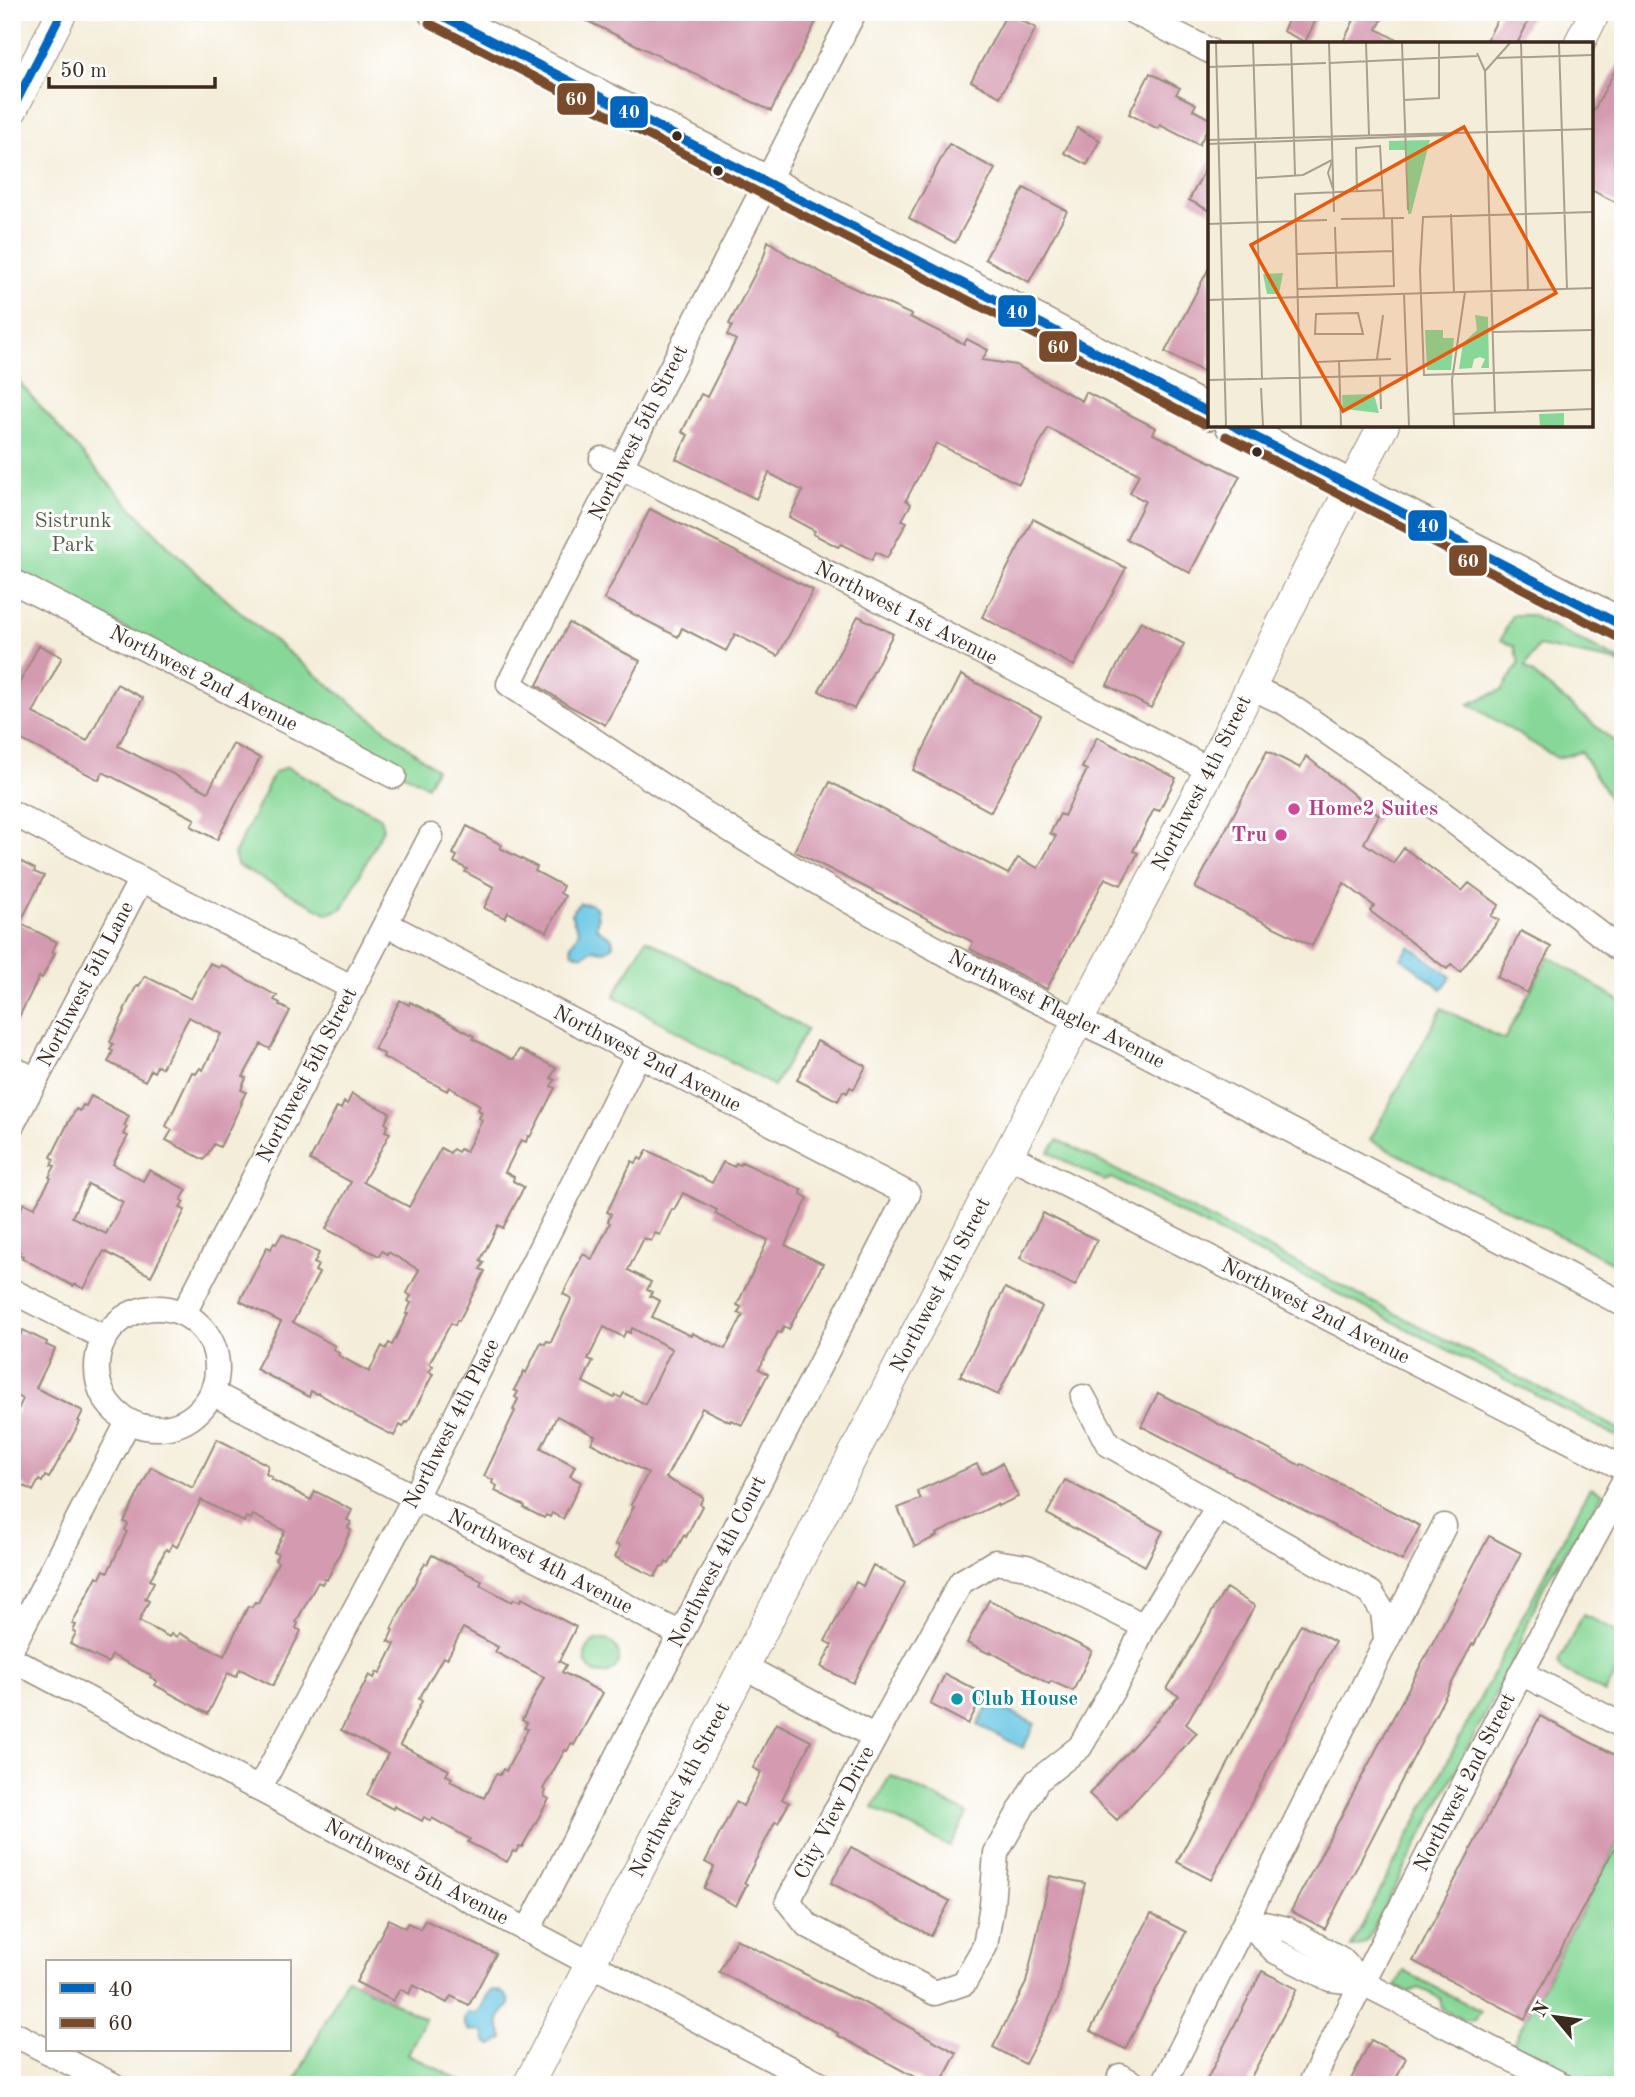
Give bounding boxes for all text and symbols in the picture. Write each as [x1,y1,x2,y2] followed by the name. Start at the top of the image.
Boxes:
[1208,42,1593,427] inset map
[49,46,215,90] scale bar
[60,61,107,82] text: 50 m
[556,82,596,116] line badge: 60
[565,91,587,110] text: 60
[609,95,649,129] line badge: 40
[618,104,640,123] text: 40
[670,129,684,143] unlabelled marker
[711,164,725,178] unlabelled marker
[997,294,1037,328] line badge: 40
[1006,304,1028,323] text: 40
[1038,330,1078,363] line badge: 60
[1047,339,1069,358] text: 60
[586,342,692,524] street label: Northwest 5th Street
[1250,445,1264,459] unlabelled marker
[1407,509,1448,542] line badge: 40
[34,511,112,556] park label: Sistrunk Park
[1417,518,1439,537] text: 40
[1448,544,1488,577] line badge: 60
[1457,553,1479,572] text: 60
[811,558,1001,669] street label: Northwest 1st Avenue
[106,622,301,735] street label: Northwest 2nd Avenue
[1148,692,1255,874] street label: Northwest 4th Street
[1308,799,1438,820] place label: Home2 Suites
[1286,801,1302,817] marker: Home2 Suites
[1231,825,1267,846] place label: Tru
[1273,827,1289,843] marker: Tru
[34,898,138,1070] street label: Northwest 5th Lane
[945,947,1168,1073] street label: Northwest Flagler Avenue
[253,984,361,1166] street label: Northwest 5th Street
[550,1002,745,1116] street label: Northwest 2nd Avenue
[887,1194,994,1376] street label: Northwest 4th Street
[1218,1255,1413,1368] street label: Northwest 2nd Avenue
[400,1335,503,1512] street label: Northwest 4th Place
[666,1473,770,1651] street label: Northwest 4th Court
[444,1505,636,1618] street label: Northwest 4th Avenue
[971,1689,1078,1710] place label: Club House
[1411,1690,1519,1875] street label: Northwest 2nd Street
[949,1691,965,1707] marker: Club House
[626,1699,734,1881] street label: Northwest 4th Street
[791,1743,879,1883] street label: City View Drive
[321,1815,512,1929] street label: Northwest 5th Avenue
[46,1960,290,2052] legend
[108,1980,132,2001] text: 40
[1520,1982,1590,2052] north arrow
[1530,1999,1554,2021] text: N
[108,2014,132,2035] text: 60

